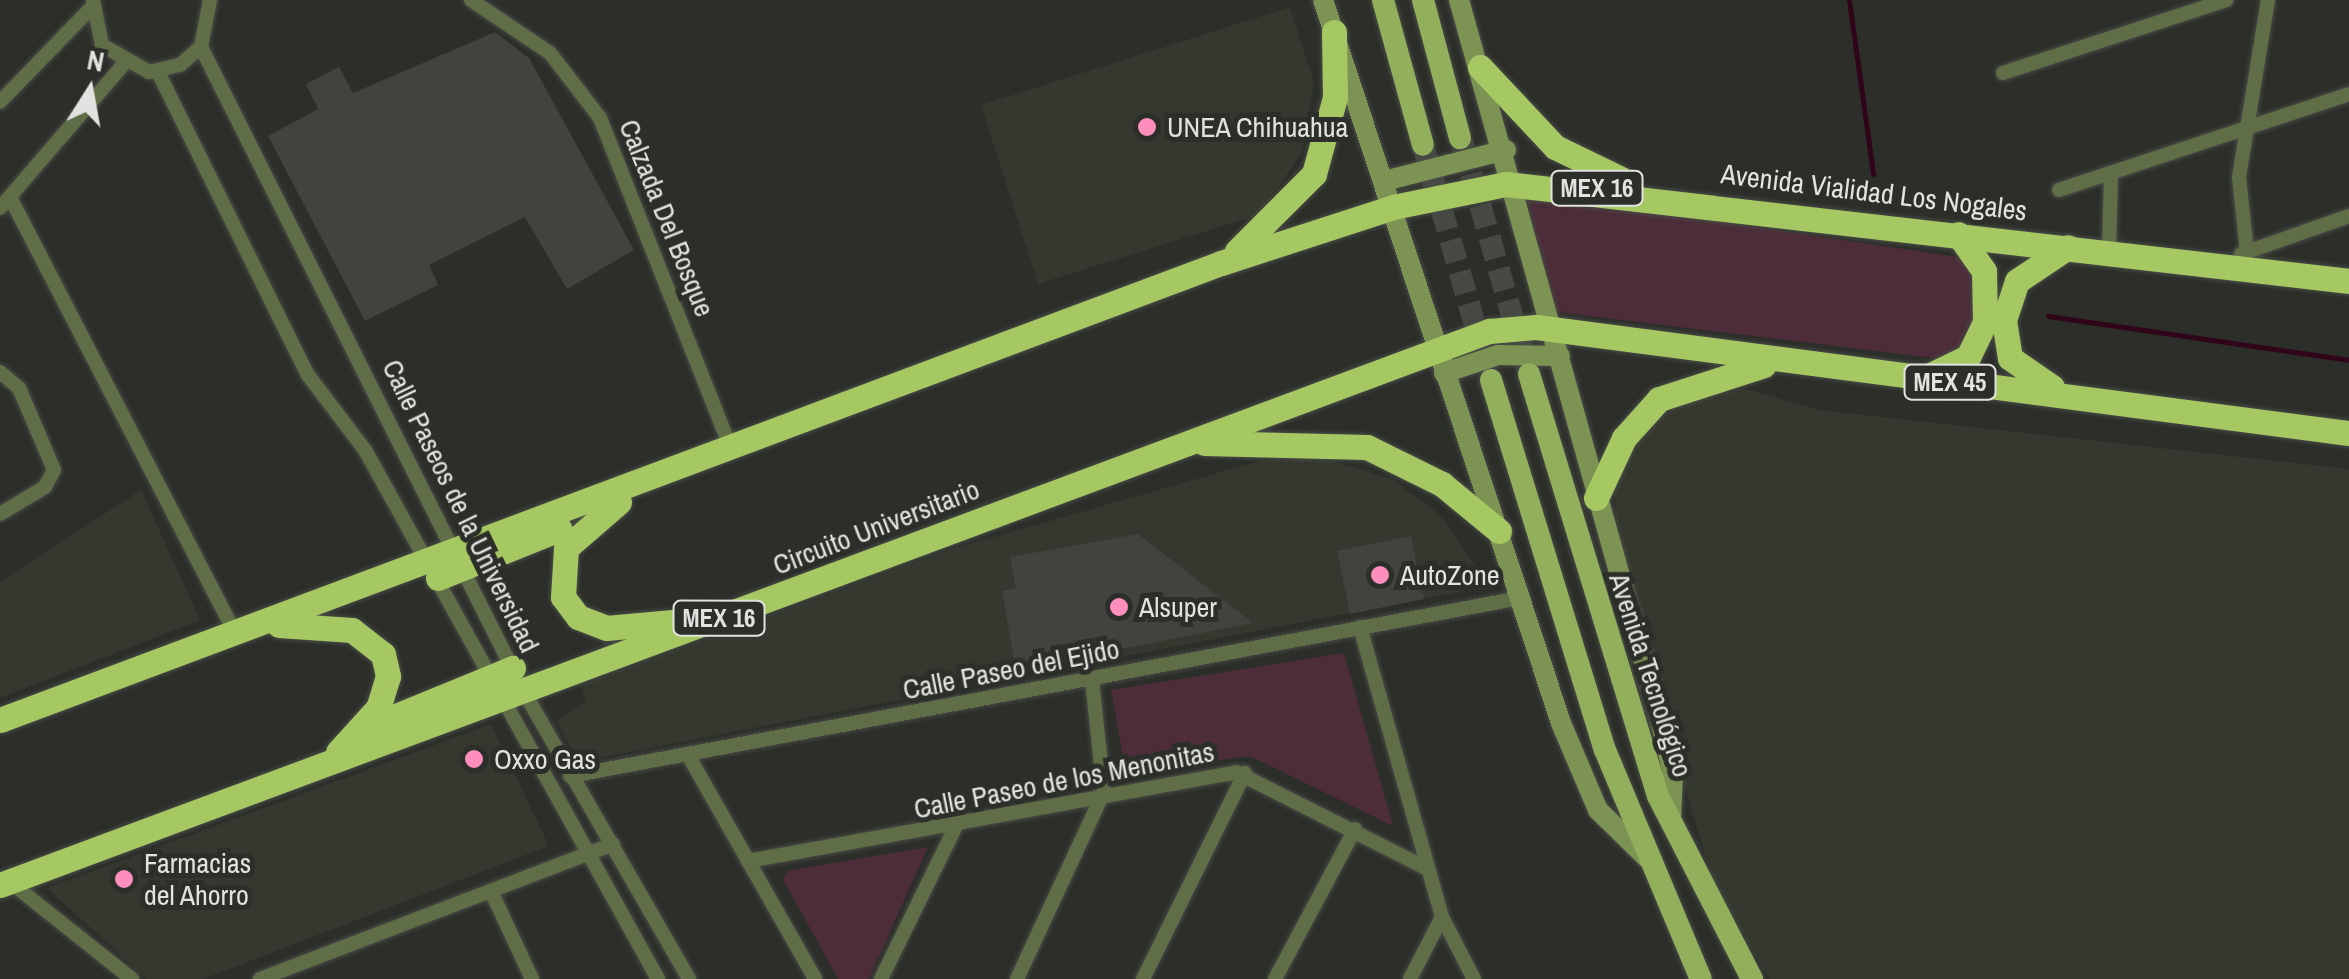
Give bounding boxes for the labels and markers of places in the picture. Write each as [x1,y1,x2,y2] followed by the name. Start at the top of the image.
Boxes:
[1167,110,1350,144] place label: UNEA Chihuahua
[1136,116,1158,138] marker: UNEA Chihuahua
[1400,558,1500,592] place label: AutoZone
[1369,564,1391,586] marker: AutoZone
[1139,590,1217,624] place label: Alsuper
[1108,596,1130,618] marker: Alsuper
[494,742,596,776] place label: Oxxo Gas
[463,748,485,770] marker: Oxxo Gas
[144,846,251,912] place label: Farmacias del Ahorro
[113,868,135,890] marker: Farmacias del Ahorro

